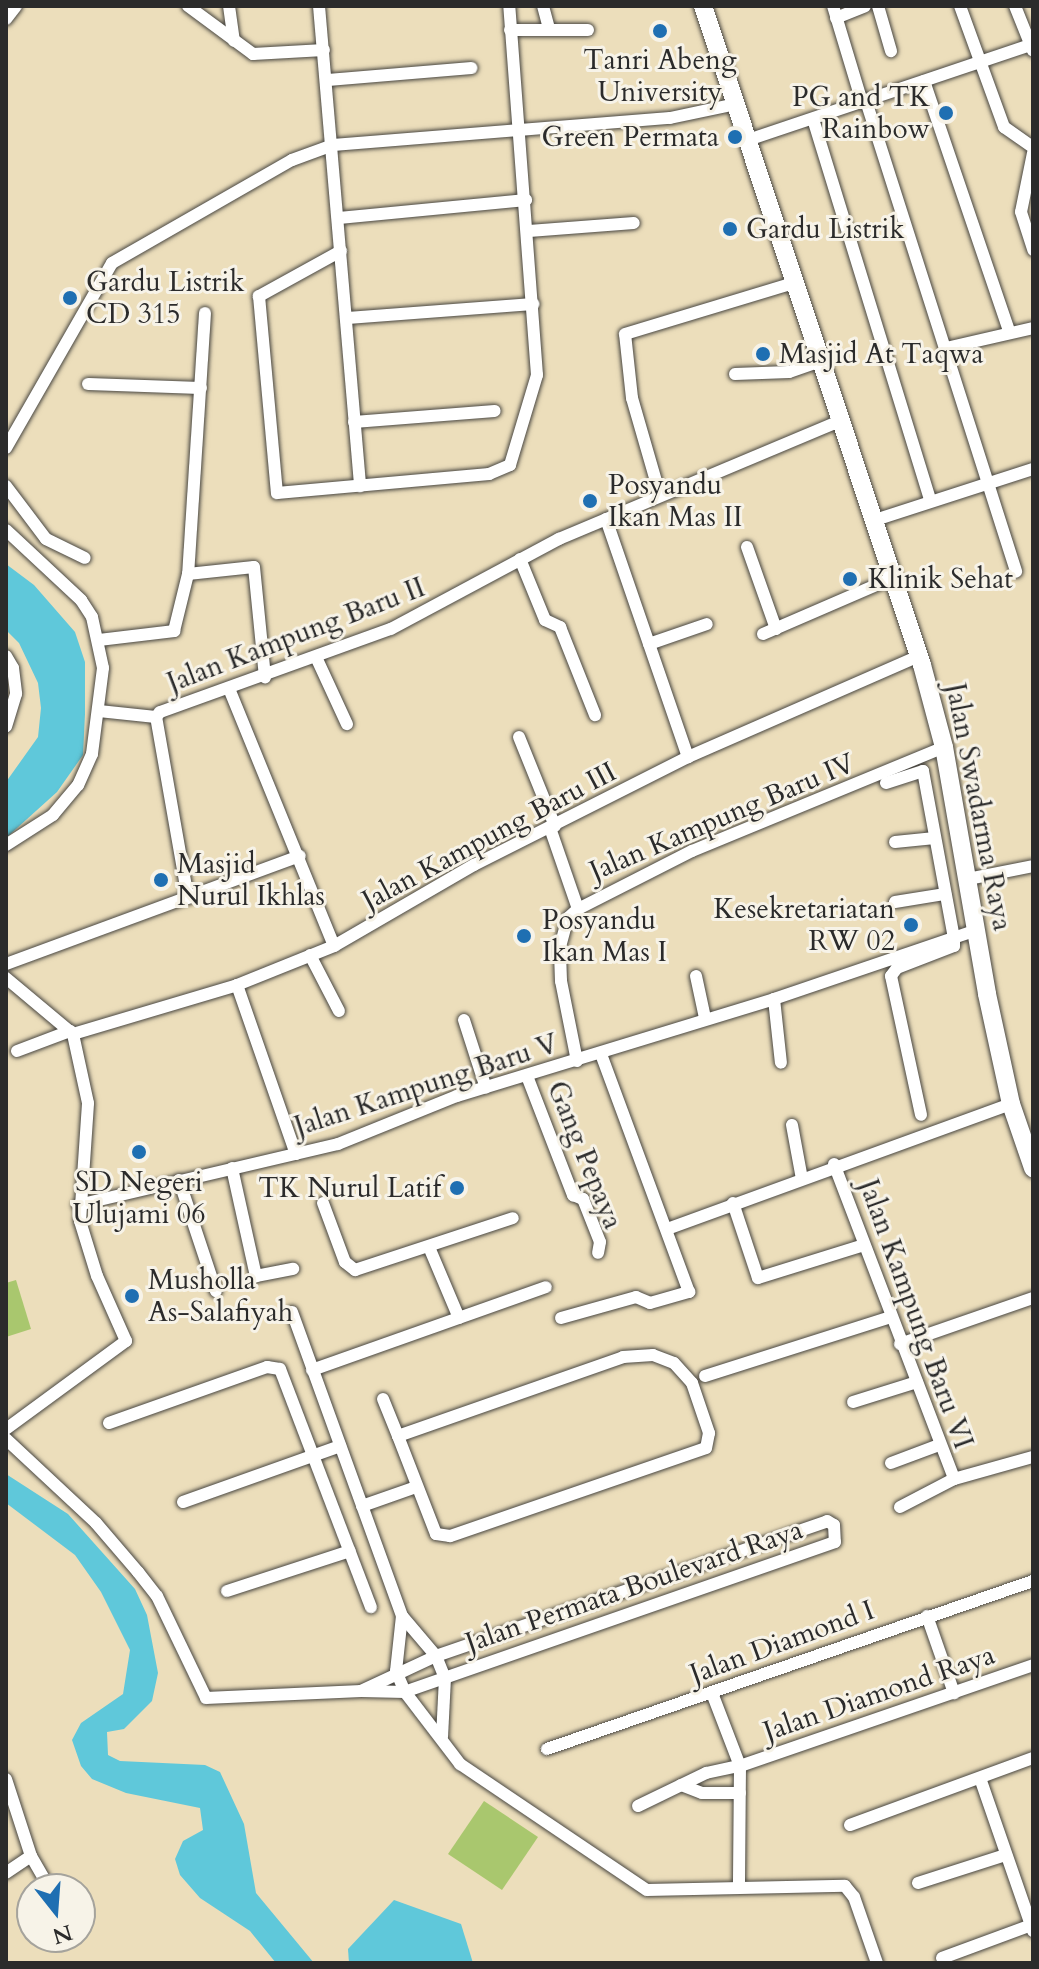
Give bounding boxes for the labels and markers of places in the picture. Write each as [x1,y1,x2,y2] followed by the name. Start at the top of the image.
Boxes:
[651,22,669,40] marker: Tanri Abeng University
[583,43,737,109] place label: Tanri Abeng University
[792,80,930,146] place label: PG and TK Rainbow
[937,104,955,122] marker: PG and TK Rainbow
[542,120,719,154] place label: Green Permata
[726,128,744,146] marker: Green Permata
[746,212,904,246] place label: Gardu Listrik
[721,220,739,238] marker: Gardu Listrik
[86,265,244,331] place label: Gardu Listrik CD 315
[61,289,79,307] marker: Gardu Listrik CD 315
[779,337,983,371] place label: Masjid At Taqwa
[754,345,772,363] marker: Masjid At Taqwa
[608,468,743,534] place label: Posyandu Ikan Mas II
[579,490,601,512] marker: Posyandu Ikan Mas II
[868,562,1013,596] place label: Klinik Sehat
[839,568,861,590] marker: Klinik Sehat
[177,847,325,913] place label: Masjid Nurul Ikhlas
[152,871,170,889] marker: Masjid Nurul Ikhlas
[713,892,895,958] place label: Kesekretariatan RW 02
[542,903,667,969] place label: Posyandu Ikan Mas I
[902,916,920,934] marker: Kesekretariatan RW 02
[513,925,535,947] marker: Posyandu Ikan Mas I
[130,1143,148,1161] marker: SD Negeri Ulujami 06
[72,1165,206,1231] place label: SD Negeri Ulujami 06
[258,1171,441,1205] place label: TK Nurul Latif
[448,1179,466,1197] marker: TK Nurul Latif
[148,1263,293,1329] place label: Musholla As-Salafiyah
[123,1287,141,1305] marker: Musholla As-Salafiyah

